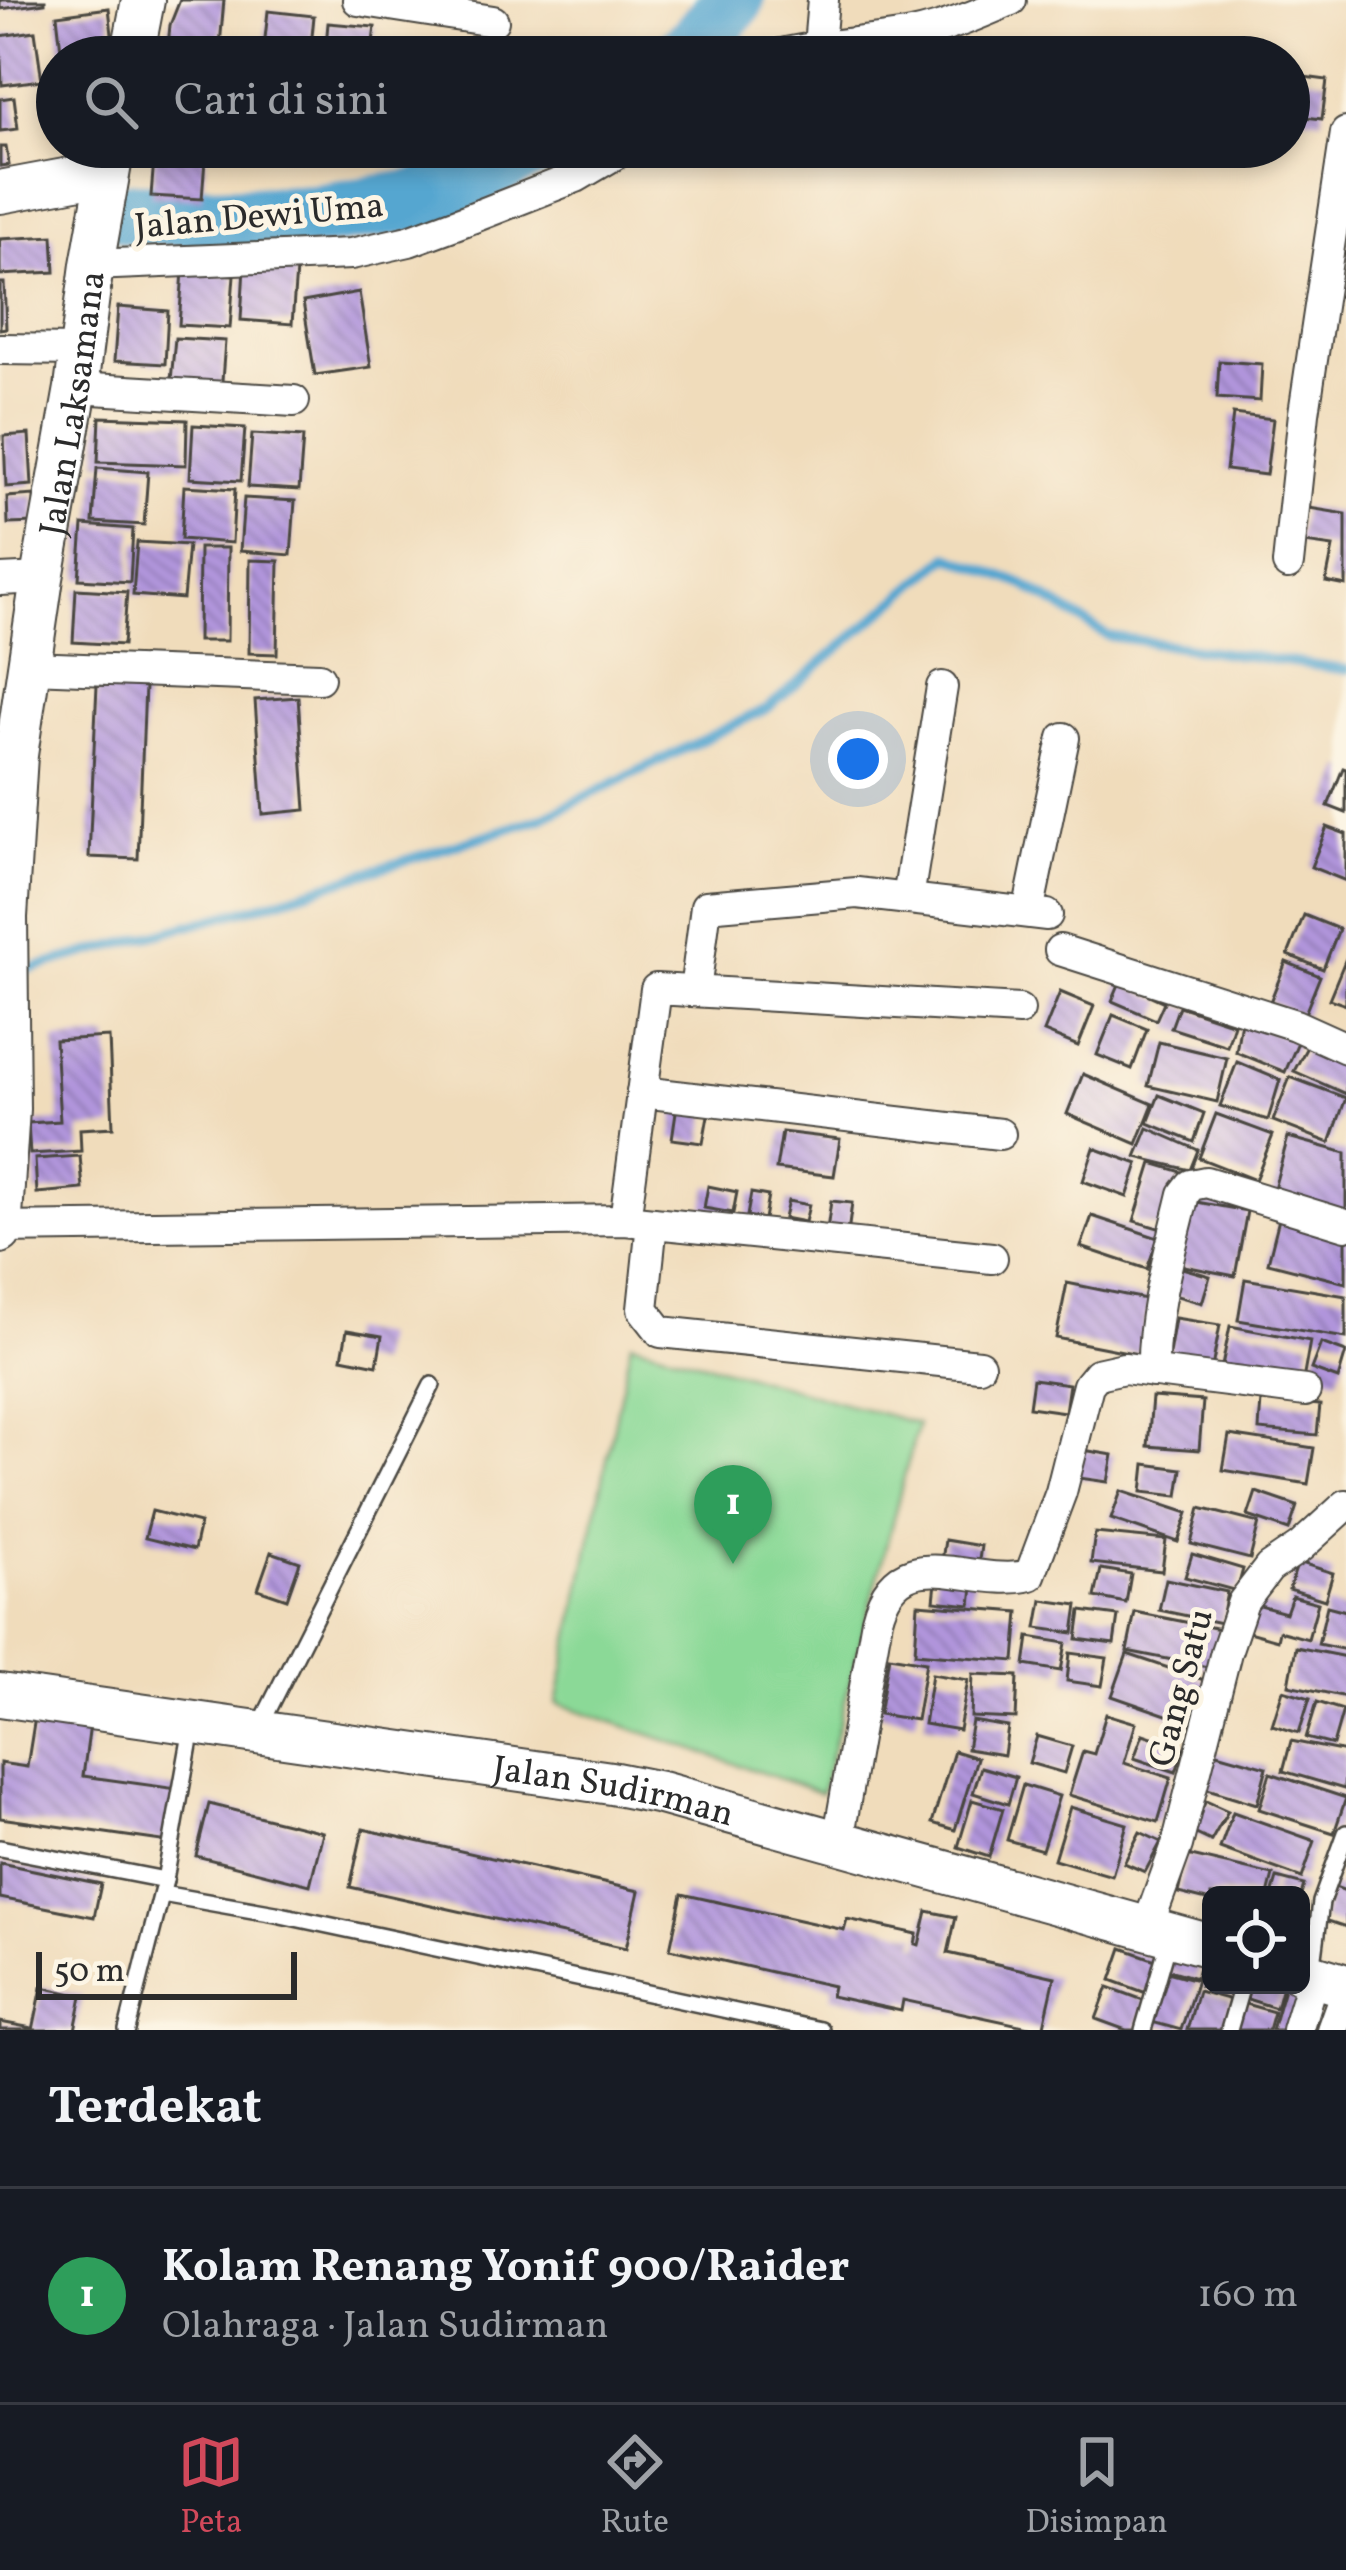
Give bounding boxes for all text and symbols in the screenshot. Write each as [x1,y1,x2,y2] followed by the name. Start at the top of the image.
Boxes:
[36,36,1310,168] search box
[78,69,144,135] icon: search
[174,71,388,134] text: Cari di sini
[133,182,386,254] street label: Jalan Dewi Uma
[29,268,120,540] street label: Jalan Laksamana
[828,729,888,789] your location
[694,1465,772,1564] pin: 1
[1138,1604,1228,1773] street label: Gang Satu
[489,1745,739,1841] street label: Jalan Sudirman
[1202,1886,1310,1994] map controls
[1202,1886,1310,1994] button: locate
[36,1946,297,1999] scale bar
[54,1950,125,1996] text: 50 m
[48,2073,262,2144] text: Terdekat
[162,2237,849,2300] text: Kolam Renang Yonif 900/Raider
[79,2269,95,2323] text: 1
[1197,2269,1298,2323] text: 160 m
[162,2300,608,2354] text: Olahraga · Jalan Sudirman
[178,2429,244,2547] tab: Peta
[601,2429,669,2547] tab: Rute
[1025,2429,1168,2547] tab: Disimpan

